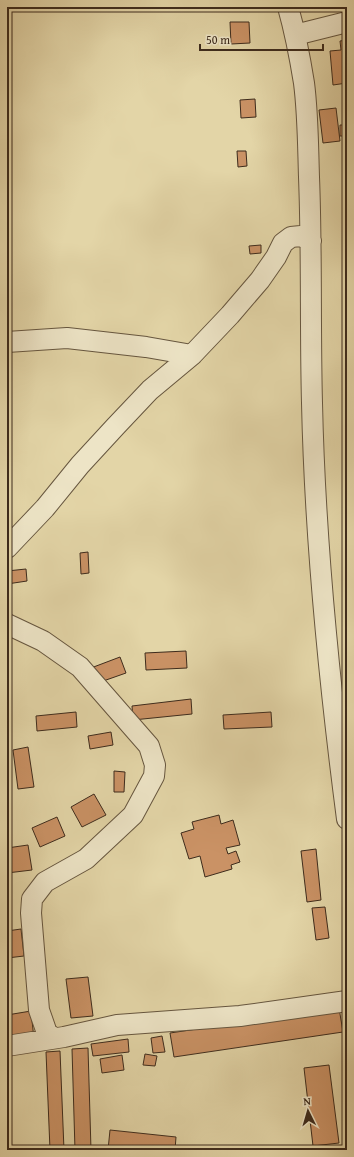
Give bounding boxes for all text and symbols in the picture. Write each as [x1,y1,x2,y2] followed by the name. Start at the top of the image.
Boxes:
[200,26,323,52] scale bar
[206,31,230,48] text: 50 m
[288,1091,328,1131] north arrow
[303,1093,312,1109] text: N

